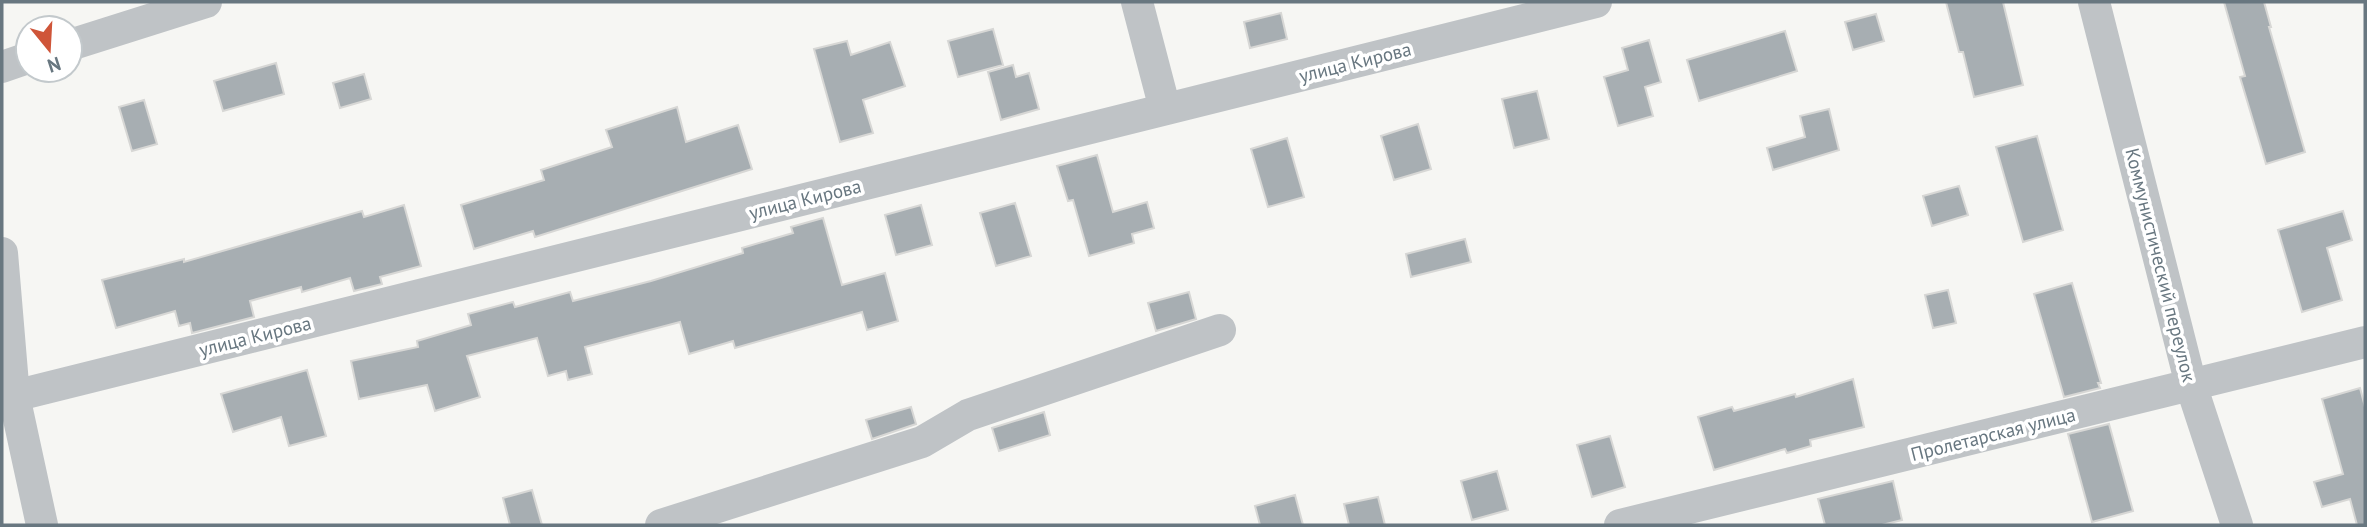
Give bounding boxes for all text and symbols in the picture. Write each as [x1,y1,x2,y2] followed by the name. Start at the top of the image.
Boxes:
[14,14,84,84] north arrow
[1296,36,1414,88] street label: улица Кирова
[45,52,64,79] text: N
[2120,146,2202,384] street label: Коммунистический переулок
[746,173,864,225] street label: улица Кирова
[196,310,314,362] street label: улица Кирова
[1908,402,2078,466] street label: Пролетарская улица

